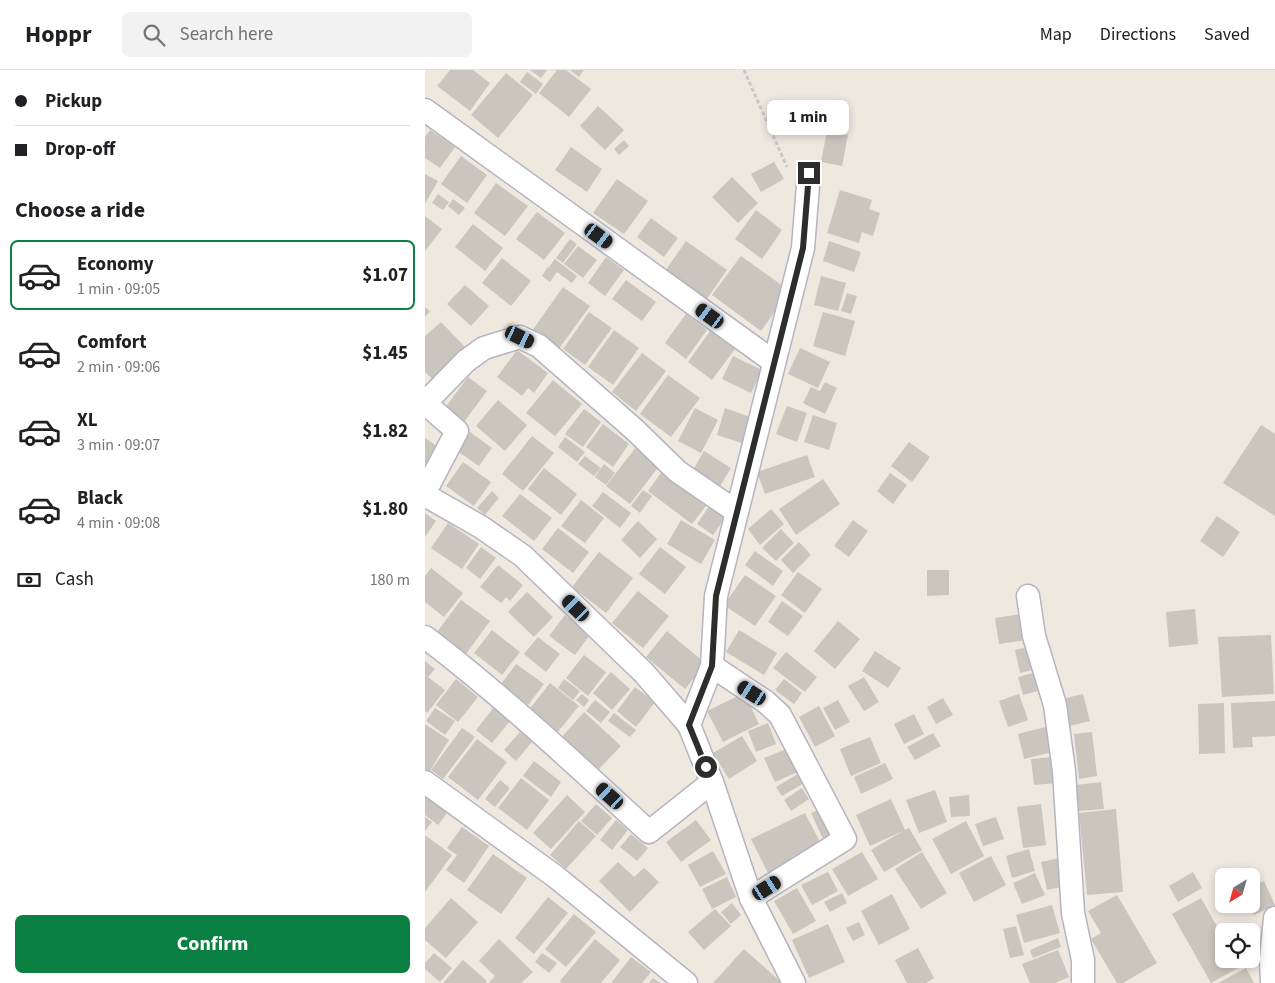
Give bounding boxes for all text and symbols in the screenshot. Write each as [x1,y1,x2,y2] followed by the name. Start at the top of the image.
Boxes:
[122,12,472,57] search box
[25,17,92,52] text: Hoppr
[140,21,168,49] icon: search
[180,21,273,48] text: Search here
[1040,22,1072,47] text: Map
[1100,22,1176,47] text: Directions
[1204,22,1250,47] text: Saved
[45,88,102,115] text: Pickup
[768,101,850,136] callout: 1 min
[789,106,827,128] text: 1 min
[45,136,115,163] text: Drop-off
[798,162,820,184] route end
[15,194,145,226] text: Choose a ride
[582,221,615,251] car
[77,251,154,278] text: Economy
[17,253,62,298] icon: car
[362,262,408,289] text: $1.07
[77,278,160,300] text: 1 min · 09:05
[693,301,726,331] car
[503,324,536,350] car
[77,329,147,356] text: Comfort
[17,331,62,376] icon: car
[362,340,408,367] text: $1.45
[77,356,160,378] text: 2 min · 09:06
[77,407,98,434] text: XL
[17,409,62,454] icon: car
[362,418,408,445] text: $1.82
[77,434,160,456] text: 3 min · 09:07
[77,485,123,512] text: Black
[17,487,62,532] icon: car
[362,496,408,523] text: $1.80
[77,512,160,534] text: 4 min · 09:08
[15,566,43,594] icon: cash
[55,566,94,593] text: Cash
[370,569,410,591] text: 180 m
[560,592,592,624] car
[735,679,768,707] car
[695,756,717,778] route start
[593,780,626,812] car
[1215,868,1260,912] north arrow
[1215,868,1260,968] map controls
[750,874,783,902] car
[15,915,410,973] button: Confirm
[1215,923,1260,968] button: locate

